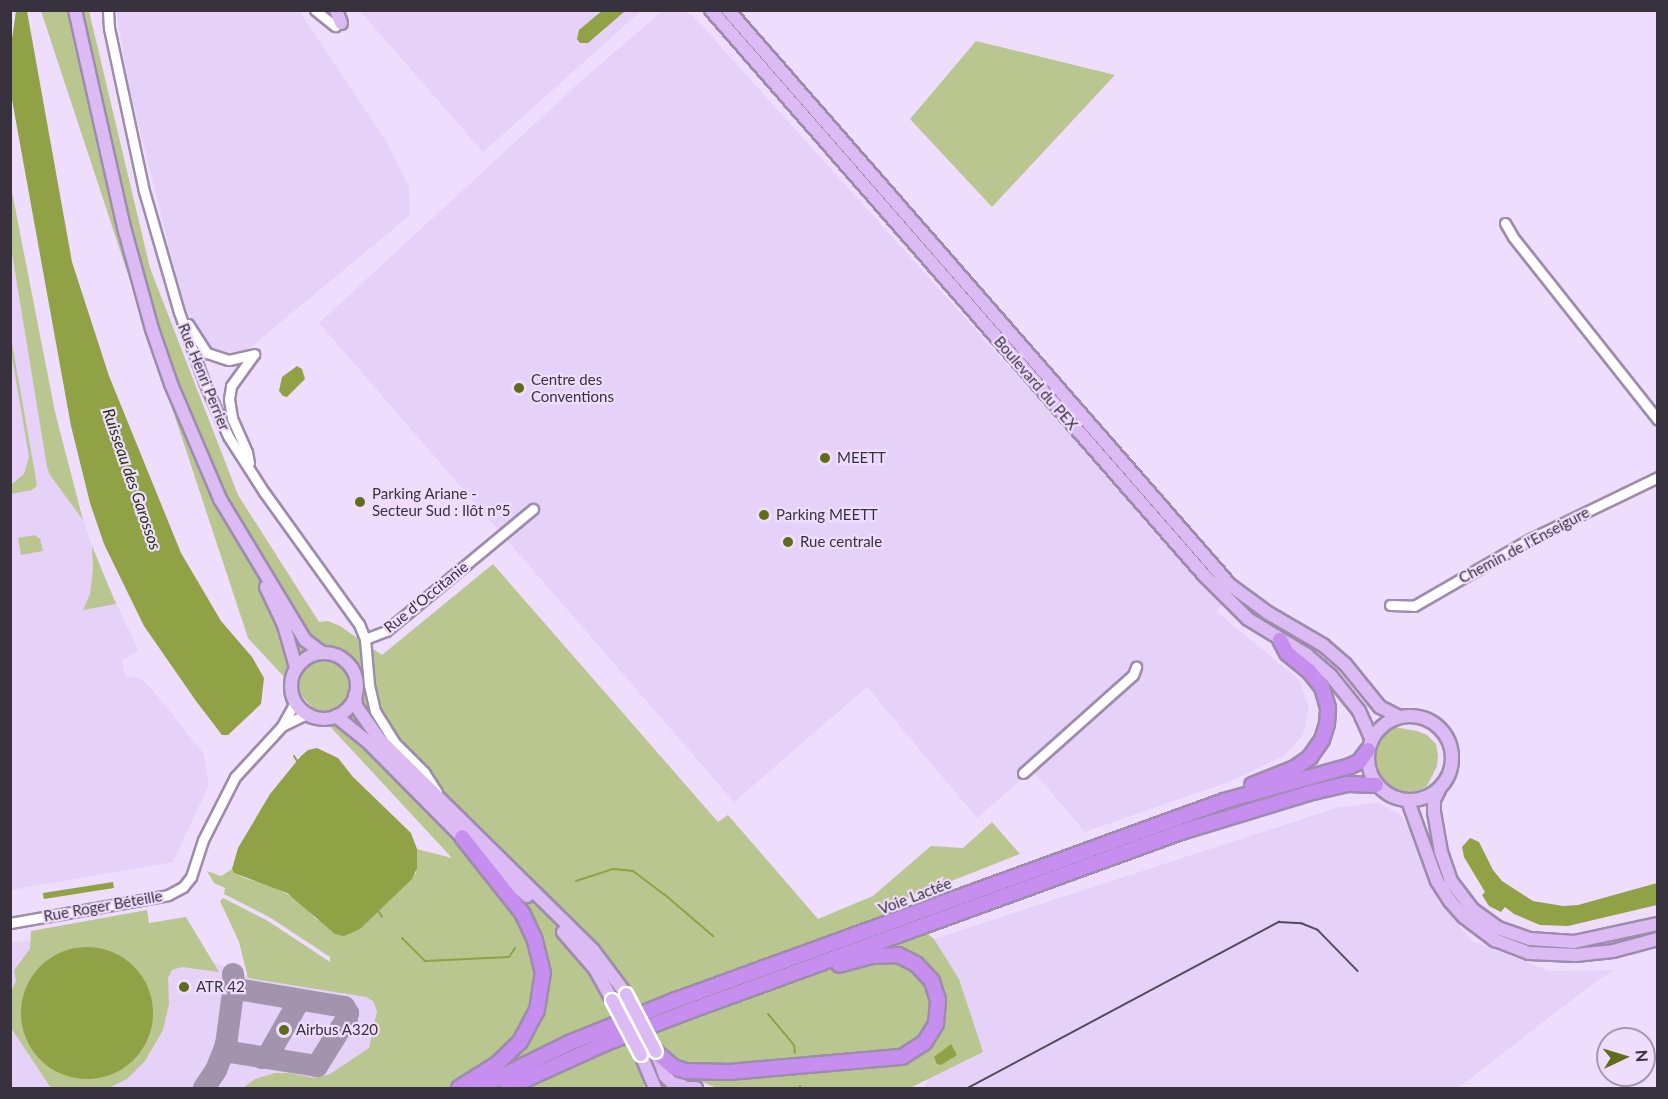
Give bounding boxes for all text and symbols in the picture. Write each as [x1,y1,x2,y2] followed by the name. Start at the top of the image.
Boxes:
[174,321,234,433] street label: Rue Henri Perrier
[990,332,1082,434] street label: Boulevard du PEX
[531,370,614,405] place label: Centre des Conventions
[512,381,526,395] marker: Centre des Conventions
[99,406,165,552] water label: Ruisseau des Garossos
[837,449,886,467] place label: MEETT
[818,451,832,465] marker: MEETT
[372,484,511,519] place label: Parking Ariane - Secteur Sud : Ilôt n°5
[353,495,367,509] marker: Parking Ariane - Secteur Sud : Ilôt n°5
[1456,503,1592,587] street label: Chemin de l'Enseigure
[776,506,878,524] place label: Parking MEETT
[757,508,771,522] marker: Parking MEETT
[800,533,882,551] place label: Rue centrale
[781,535,795,549] marker: Rue centrale
[380,558,472,636] street label: Rue d'Occitanie
[876,874,954,918] street label: Voie Lactée
[42,887,164,925] street label: Rue Roger Béteille
[196,978,245,996] place label: ATR 42
[177,980,191,994] marker: ATR 42
[296,1021,379,1039] place label: Airbus A320
[277,1023,291,1037] marker: Airbus A320
[1596,1027,1656,1087] north arrow
[1633,1049,1652,1063] text: N

